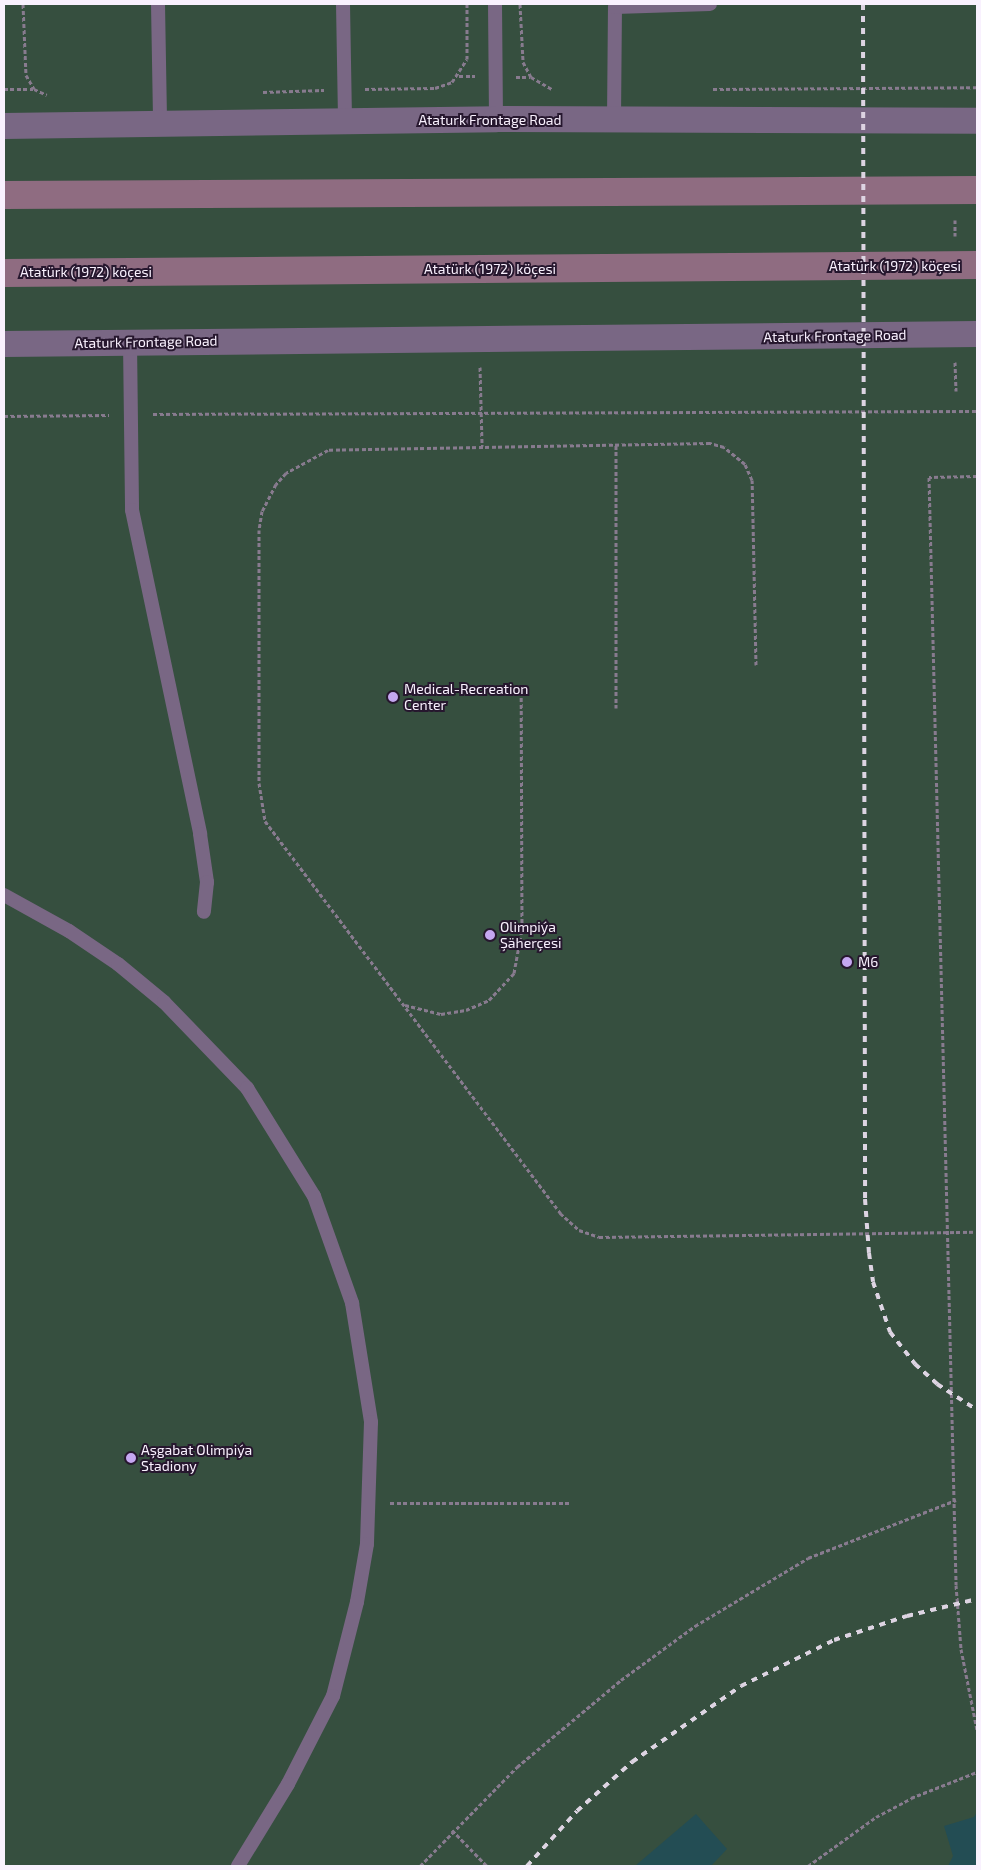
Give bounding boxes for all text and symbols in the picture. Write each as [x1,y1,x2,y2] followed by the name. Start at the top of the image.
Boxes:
[418,112,562,128] street label: Ataturk Frontage Road
[829,258,961,274] street label: Atatürk (1972) köçesi
[424,261,556,277] street label: Atatürk (1972) köçesi
[20,264,152,280] street label: Atatürk (1972) köçesi
[763,326,907,346] street label: Ataturk Frontage Road
[74,332,218,352] street label: Ataturk Frontage Road
[404,681,528,714] place label: Medical-Recreation Center
[386,690,400,704] marker: Medical-Recreation Center
[500,919,561,952] place label: Olimpiýa Şäherçesi
[484,929,496,941] marker: Olimpiýa Şäherçesi
[858,954,878,970] place label: M6
[840,955,854,969] marker: M6
[141,1442,252,1474] place label: Aşgabat Olimpiýa Stadiony
[125,1452,137,1464] marker: Aşgabat Olimpiýa Stadiony

